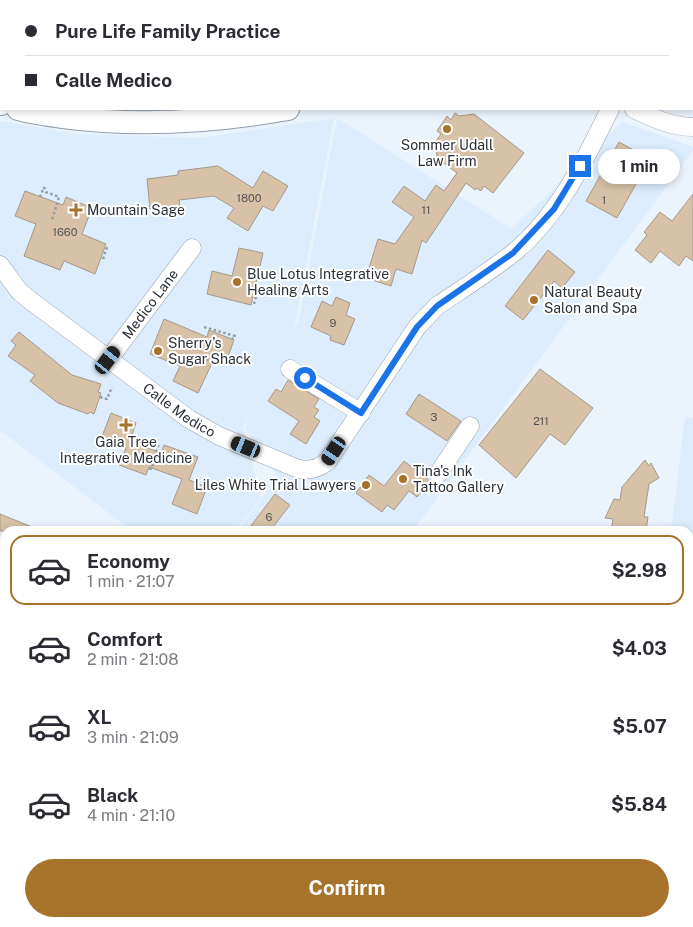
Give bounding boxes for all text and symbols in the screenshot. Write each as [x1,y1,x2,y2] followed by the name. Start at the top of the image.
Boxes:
[55,20,281,42] text: Pure Life Family Practice
[55,69,172,91] text: Calle Medico
[441,123,453,135] marker: Sommer Udall Law Firm
[401,137,493,169] place label: Sommer Udall Law Firm
[598,148,680,184] callout: 1 min
[569,155,591,177] route end
[620,157,658,176] text: 1 min
[237,192,262,204] house number: 1800
[602,194,606,206] house number: 1
[87,202,185,218] place label: Mountain Sage
[69,203,83,217] marker: Mountain Sage
[422,204,430,216] house number: 11
[53,226,78,238] house number: 1660
[119,266,181,342] street label: Medico Lane
[247,266,389,298] place label: Blue Lotus Integrative Healing Arts
[231,276,243,288] marker: Blue Lotus Integrative Healing Arts
[544,284,643,316] place label: Natural Beauty Salon and Spa
[528,294,540,306] marker: Natural Beauty Salon and Spa
[330,317,337,329] house number: 9
[168,335,251,367] place label: Sherry's Sugar Shack
[92,344,123,376] car
[152,345,164,357] marker: Sherry's Sugar Shack
[294,367,316,389] route start
[140,380,218,440] street label: Calle Medico
[431,411,438,423] house number: 3
[533,415,549,427] house number: 211
[119,418,133,432] marker: Gaia Tree Integrative Medicine
[60,434,192,466] place label: Gaia Tree Integrative Medicine
[229,434,262,460] car
[319,434,348,468] car
[413,463,505,495] place label: Tina's Ink Tattoo Gallery
[397,473,409,485] marker: Tina's Ink Tattoo Gallery
[195,477,356,493] place label: Liles White Trial Lawyers
[360,479,372,491] marker: Liles White Trial Lawyers
[266,511,273,523] house number: 6
[27,548,72,593] icon: car
[87,550,170,572] text: Economy
[612,559,667,581] text: $2.98
[87,572,175,591] text: 1 min · 21:07
[27,626,72,671] icon: car
[87,628,163,650] text: Comfort
[612,637,667,659] text: $4.03
[87,650,179,669] text: 2 min · 21:08
[27,704,72,749] icon: car
[87,706,112,728] text: XL
[612,715,667,737] text: $5.07
[87,728,179,747] text: 3 min · 21:09
[27,782,72,827] icon: car
[87,784,138,806] text: Black
[611,793,667,815] text: $5.84
[87,806,175,825] text: 4 min · 21:10
[25,859,669,917] button: Confirm

